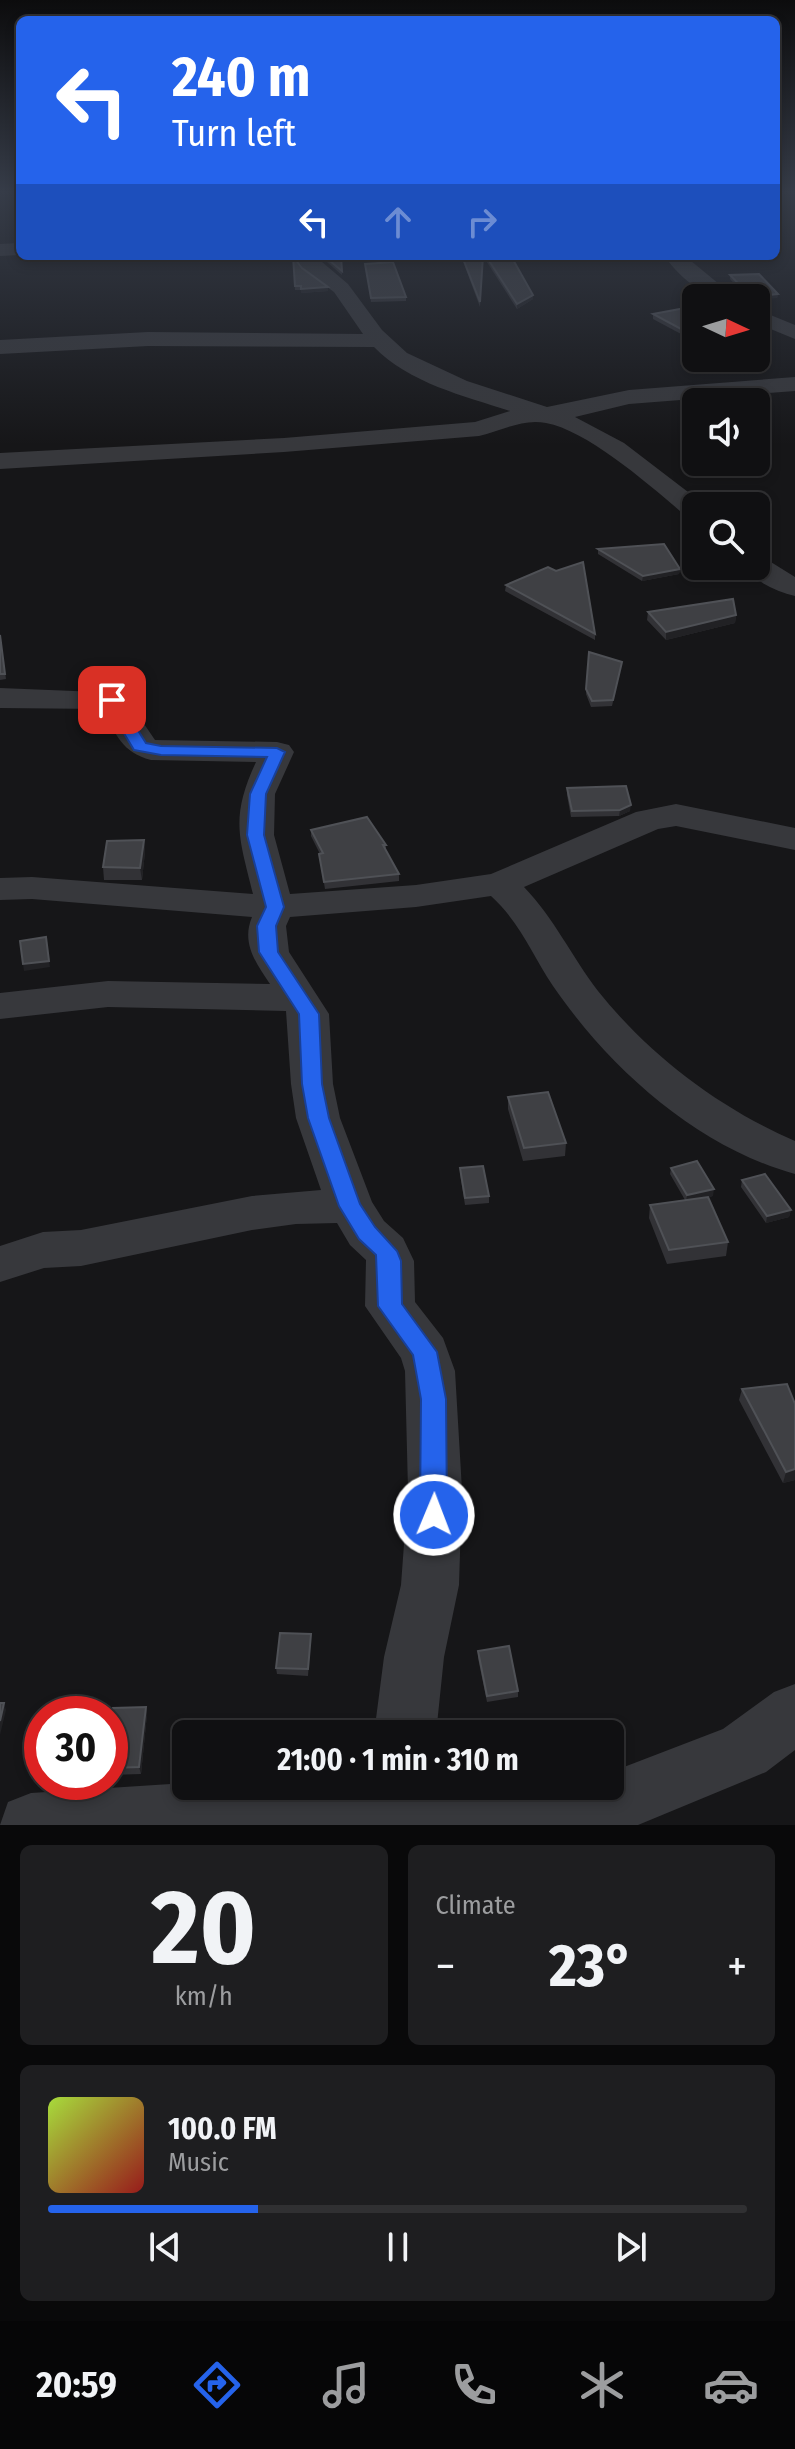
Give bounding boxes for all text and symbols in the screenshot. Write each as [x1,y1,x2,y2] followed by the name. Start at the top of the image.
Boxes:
[172,44,311,111] text: 240 m
[40,48,144,152] icon: left
[172,112,296,156] text: Turn left
[292,200,336,244] icon: left
[376,200,420,244] icon: ahead
[460,200,504,244] icon: right
[682,284,770,372] north arrow
[682,284,770,580] map controls
[682,388,770,476] button: sound
[682,492,770,580] button: search
[78,666,146,734] pin
[90,678,134,722] icon: arrive
[392,1473,476,1557] position arrow
[24,1696,128,1800] speed limit sign: 30
[277,1742,519,1778] text: 21:00 · 1 min · 310 m
[151,1866,256,1991] text: 20
[436,1890,516,1921] text: Climate
[549,1930,633,2002] text: 23°
[436,1940,455,1993] text: −
[727,1940,747,1993] text: +
[175,1981,233,2012] text: km/h
[168,2111,277,2147] text: 100.0 FM
[168,2147,229,2178] text: Music
[143,2225,187,2269] icon: previous
[376,2225,420,2269] icon: pause
[609,2225,653,2269] icon: next
[189,2357,245,2413] icon: directions
[318,2357,374,2413] icon: music
[446,2357,502,2413] icon: phone
[574,2357,630,2413] icon: climate
[703,2357,759,2413] icon: car
[36,2363,117,2407] text: 20:59

